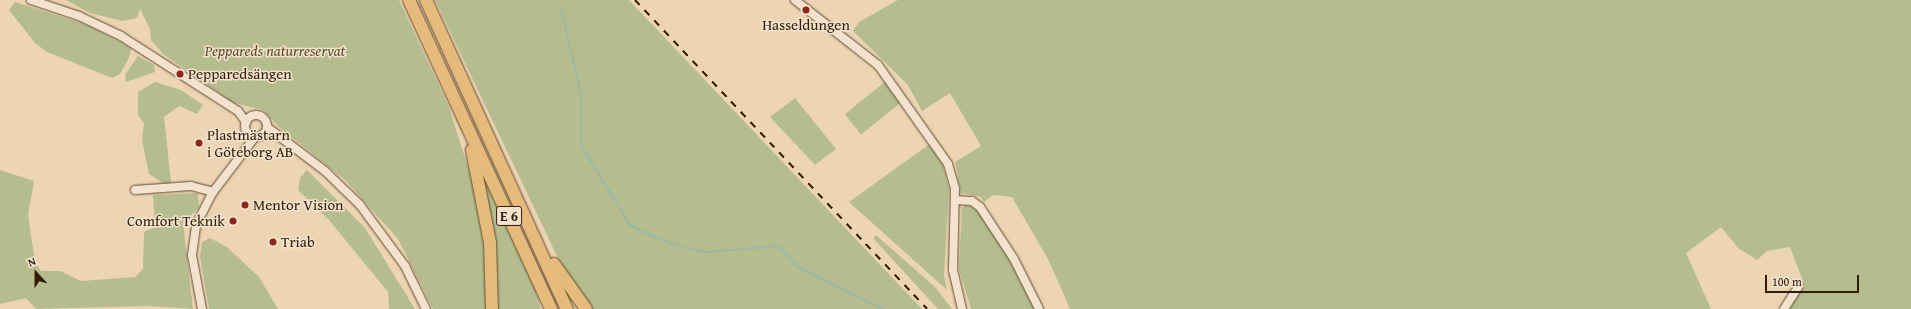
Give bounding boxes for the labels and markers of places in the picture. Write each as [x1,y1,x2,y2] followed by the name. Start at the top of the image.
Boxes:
[801,5,811,15] marker: Hasseldungen
[762,16,850,34] place label: Hasseldungen
[188,65,292,83] place label: Pepparedsängen
[175,69,185,79] marker: Pepparedsängen
[207,125,293,160] place label: Plastmästarn i Göteborg AB
[194,138,204,148] marker: Plastmästarn i Göteborg AB
[253,196,343,214] place label: Mentor Vision
[240,200,250,210] marker: Mentor Vision
[127,212,225,230] place label: Comfort Teknik
[228,216,238,226] marker: Comfort Teknik
[281,233,315,251] place label: Triab
[268,237,278,247] marker: Triab

